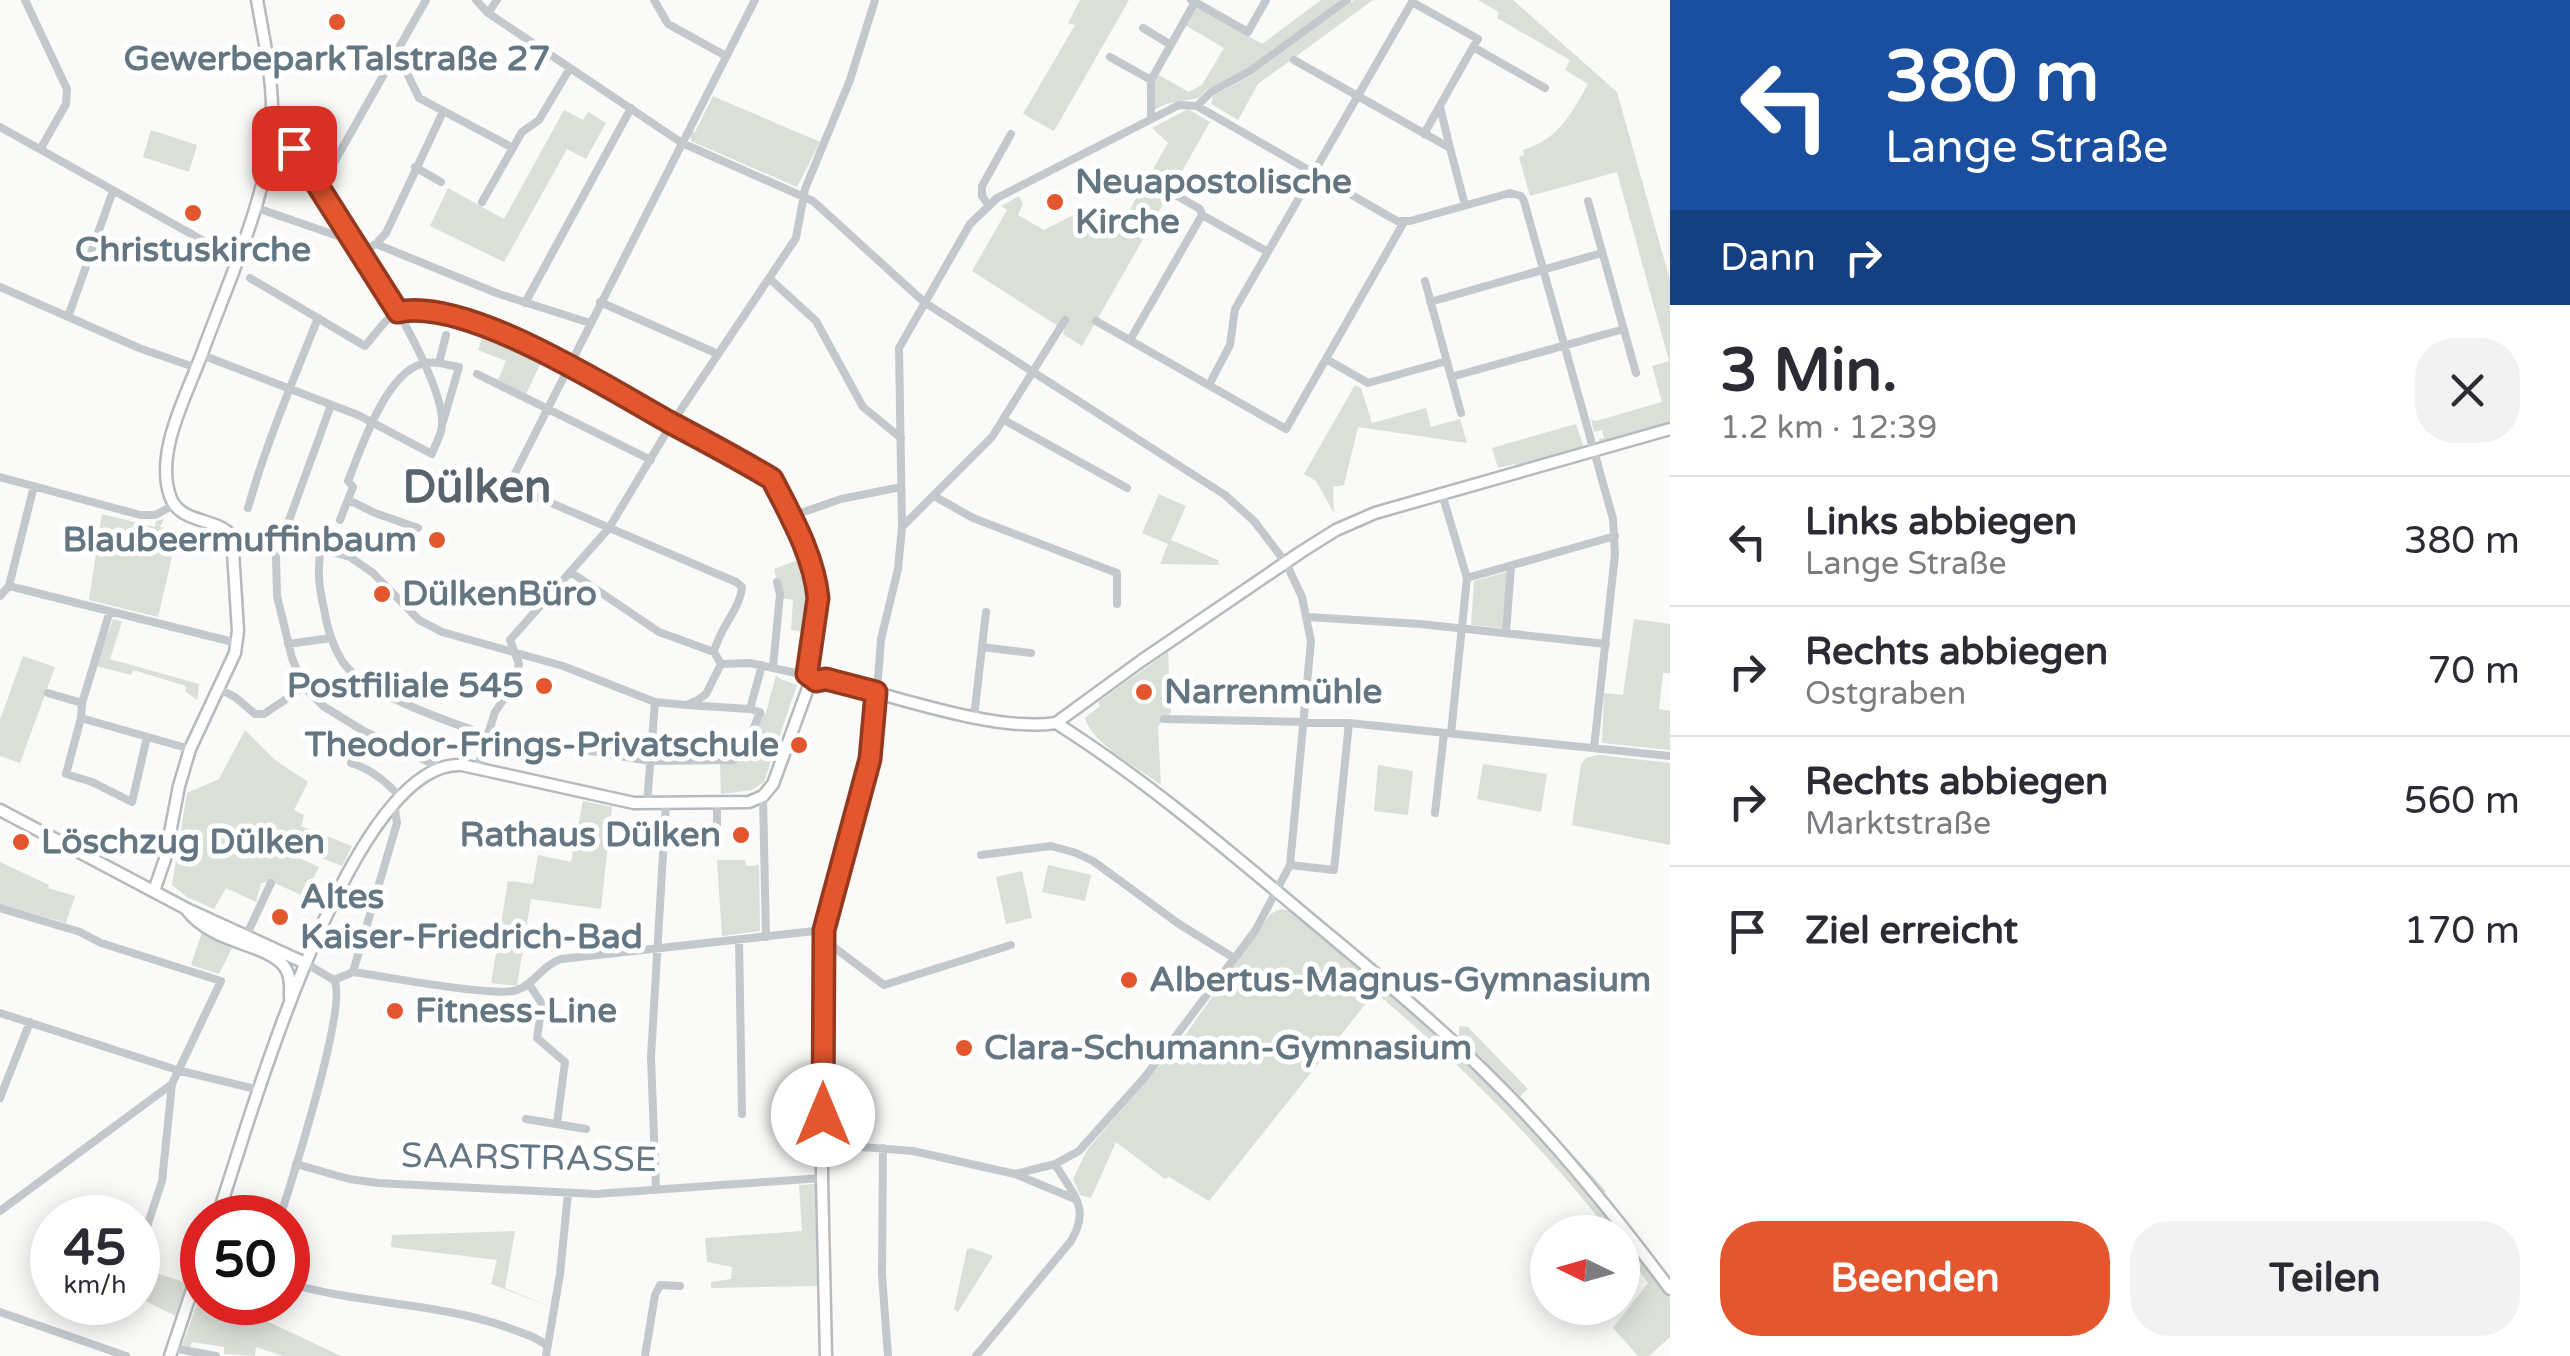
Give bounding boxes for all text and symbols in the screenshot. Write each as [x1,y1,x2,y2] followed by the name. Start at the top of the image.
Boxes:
[326,11,348,33] marker: GewerbeparkTalstraße 27
[1885,36,2099,120] text: 380 m
[123,38,551,80] place label: GewerbeparkTalstraße 27
[1720,40,1850,170] icon: left
[252,106,337,191] pin
[267,121,322,176] icon: arrive
[1885,121,2168,175] text: Lange Straße
[1075,161,1352,243] place label: Neuapostolische Kirche
[1044,191,1066,213] marker: Neuapostolische Kirche
[182,202,204,224] marker: Christuskirche
[75,229,311,271] place label: Christuskirche
[1836,230,1891,285] icon: right
[1720,235,1816,281] text: Dann
[1720,335,1898,407] text: 3 Min.
[2415,338,2520,443] button: close
[1720,409,1937,447] text: 1.2 km · 12:39
[402,461,552,515] district label: Dülken
[1805,499,2077,545] text: Links abbiegen
[1720,514,1775,569] icon: left
[2404,518,2520,564] text: 380 m
[63,519,417,561] place label: Blaubeermuffinbaum
[426,529,448,551] marker: Blaubeermuffinbaum
[1805,545,2007,583] text: Lange Straße
[402,573,597,615] place label: DülkenBüro
[371,583,393,605] marker: DülkenBüro
[1805,629,2108,675] text: Rechts abbiegen
[1720,644,1775,699] icon: right
[2428,648,2520,694] text: 70 m
[287,665,524,707] place label: Postfiliale 545
[1164,671,1382,713] place label: Narrenmühle
[533,675,555,697] marker: Postfiliale 545
[1805,675,1966,713] text: Ostgraben
[1133,681,1155,703] marker: Narrenmühle
[304,724,779,766] place label: Theodor-Frings-Privatschule
[788,734,810,756] marker: Theodor-Frings-Privatschule
[1805,759,2108,805] text: Rechts abbiegen
[1720,774,1775,829] icon: right
[2404,778,2520,824] text: 560 m
[1805,805,1991,843] text: Marktstraße
[459,814,721,856] place label: Rathaus Dülken
[41,821,325,863] place label: Löschzug Dülken
[730,824,752,846] marker: Rathaus Dülken
[10,831,32,853] marker: Löschzug Dülken
[300,876,643,958] place label: Altes Kaiser-Friedrich-Bad
[1720,904,1775,959] icon: arrive
[269,906,291,928] marker: Altes Kaiser-Friedrich-Bad
[1805,908,2018,954] text: Ziel erreicht
[2404,908,2520,954] text: 170 m
[1149,959,1651,1001] place label: Albertus-Magnus-Gymnasium
[1118,969,1140,991] marker: Albertus-Magnus-Gymnasium
[415,990,617,1032] place label: Fitness-Line
[384,1000,406,1022] marker: Fitness-Line
[984,1027,1472,1069] place label: Clara-Schumann-Gymnasium
[953,1037,975,1059] marker: Clara-Schumann-Gymnasium
[771,1063,875,1167] position arrow
[401,1135,657,1181] street label: SAARSTRASSE
[180,1195,310,1325] speed limit sign: 50
[1530,1215,1640,1325] north arrow
[1530,1215,1640,1325] map controls
[64,1218,126,1278] text: 45
[1720,1221,2110,1336] button: Beenden
[2130,1221,2520,1336] button: Teilen
[64,1270,126,1300] text: km/h

